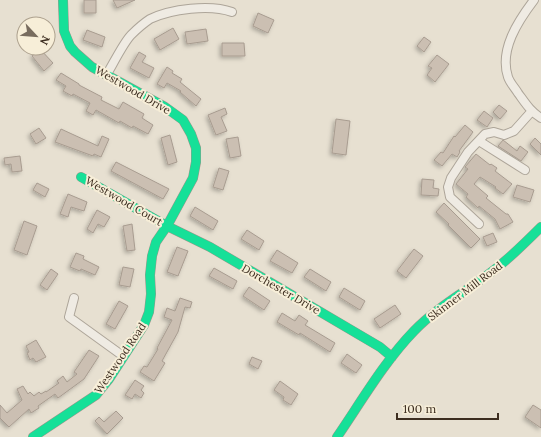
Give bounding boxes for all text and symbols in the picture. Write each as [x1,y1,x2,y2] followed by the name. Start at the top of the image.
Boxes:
[16,16,56,56] north arrow
[37,33,53,48] text: N
[93,63,173,117] street label: Westwood Drive
[83,173,166,229] street label: Westwood Court
[425,258,505,324] street label: Skinner Mill Road
[239,261,323,317] street label: Dorchester Drive
[91,320,149,396] street label: Westwood Road
[397,395,498,421] scale bar
[403,401,436,416] text: 100 m

